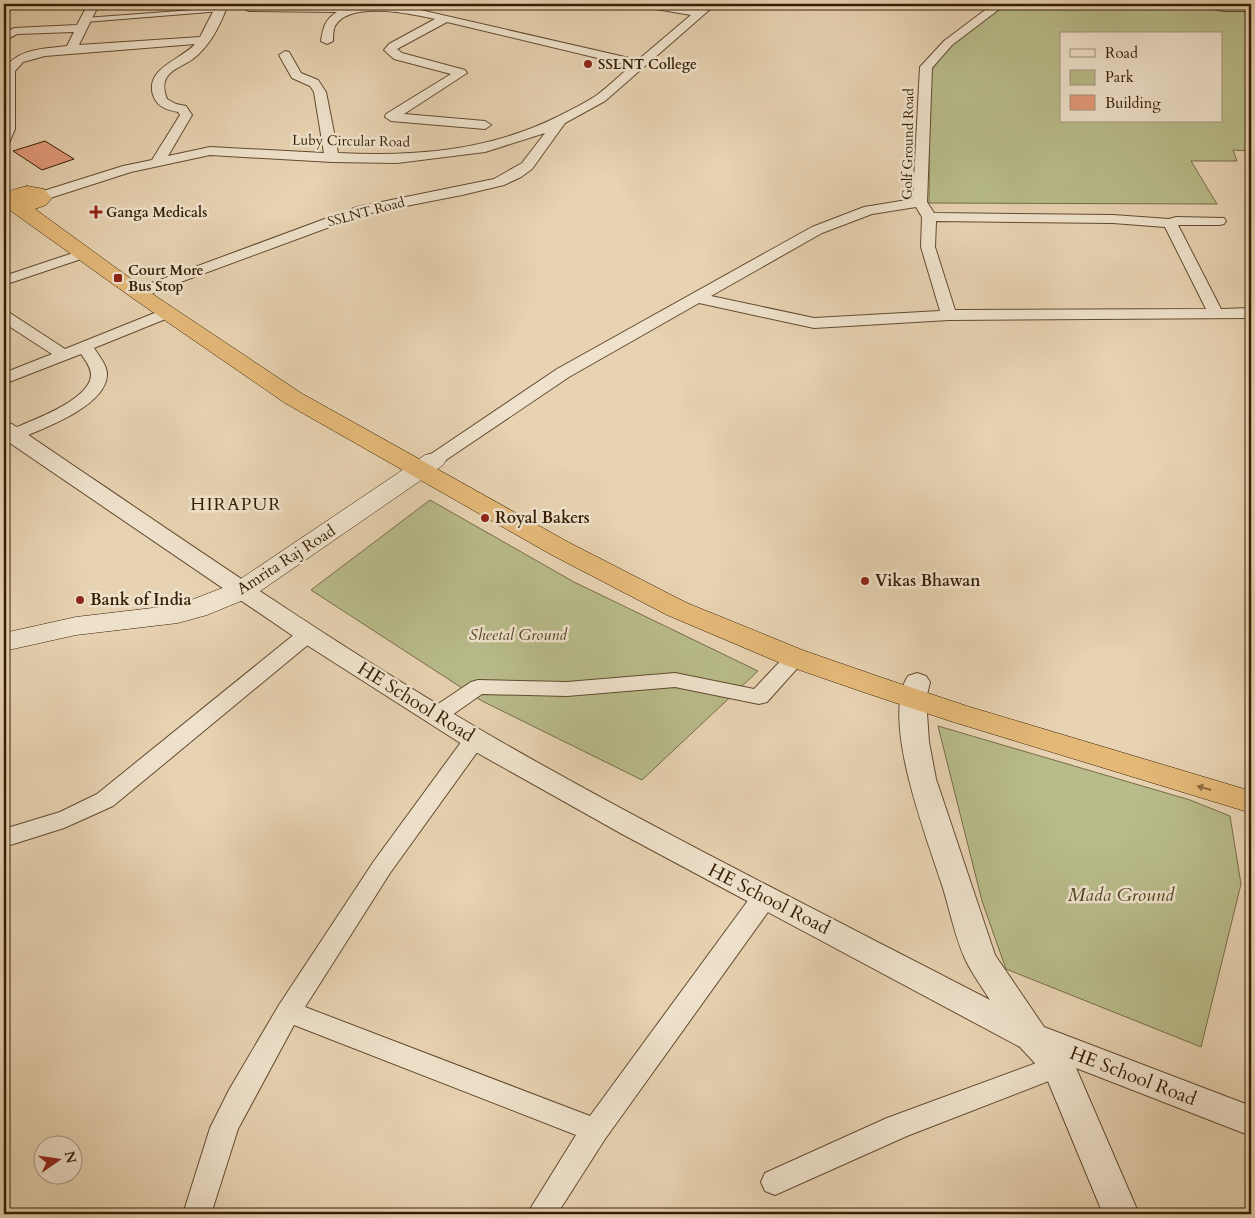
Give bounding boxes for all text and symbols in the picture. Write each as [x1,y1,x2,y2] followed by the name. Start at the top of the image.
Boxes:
[1060,32,1222,122] legend
[1105,43,1138,63] text: Road
[598,55,697,74] place label: SSLNT College
[582,58,594,70] marker: SSLNT College
[1105,67,1134,87] text: Park
[898,87,918,200] street label: Golf Ground Road
[1105,93,1161,113] text: Building
[292,130,411,152] street label: Luby Circular Road
[325,192,407,231] street label: SSLNT Road
[106,203,207,222] place label: Ganga Medicals
[90,206,102,218] marker: Ganga Medicals
[128,261,203,296] place label: Court More Bus Stop
[112,272,124,284] marker: Court More Bus Stop
[190,492,282,517] district label: HIRAPUR
[495,507,590,529] place label: Royal Bakers
[479,512,491,524] marker: Royal Bakers
[232,520,340,600] street label: Amrita Raj Road
[875,570,981,592] place label: Vikas Bhawan
[859,575,871,587] marker: Vikas Bhawan
[90,589,191,611] place label: Bank of India
[74,594,86,606] marker: Bank of India
[469,624,568,646] park label: Sheetal Ground
[352,656,480,748] street label: HE School Road
[1197,784,1212,792] one-way arrow
[704,857,834,941] street label: HE School Road
[1068,882,1175,908] park label: Mada Ground
[1066,1040,1200,1112] street label: HE School Road
[32,1136,82,1186] north arrow
[60,1149,81,1165] text: N

